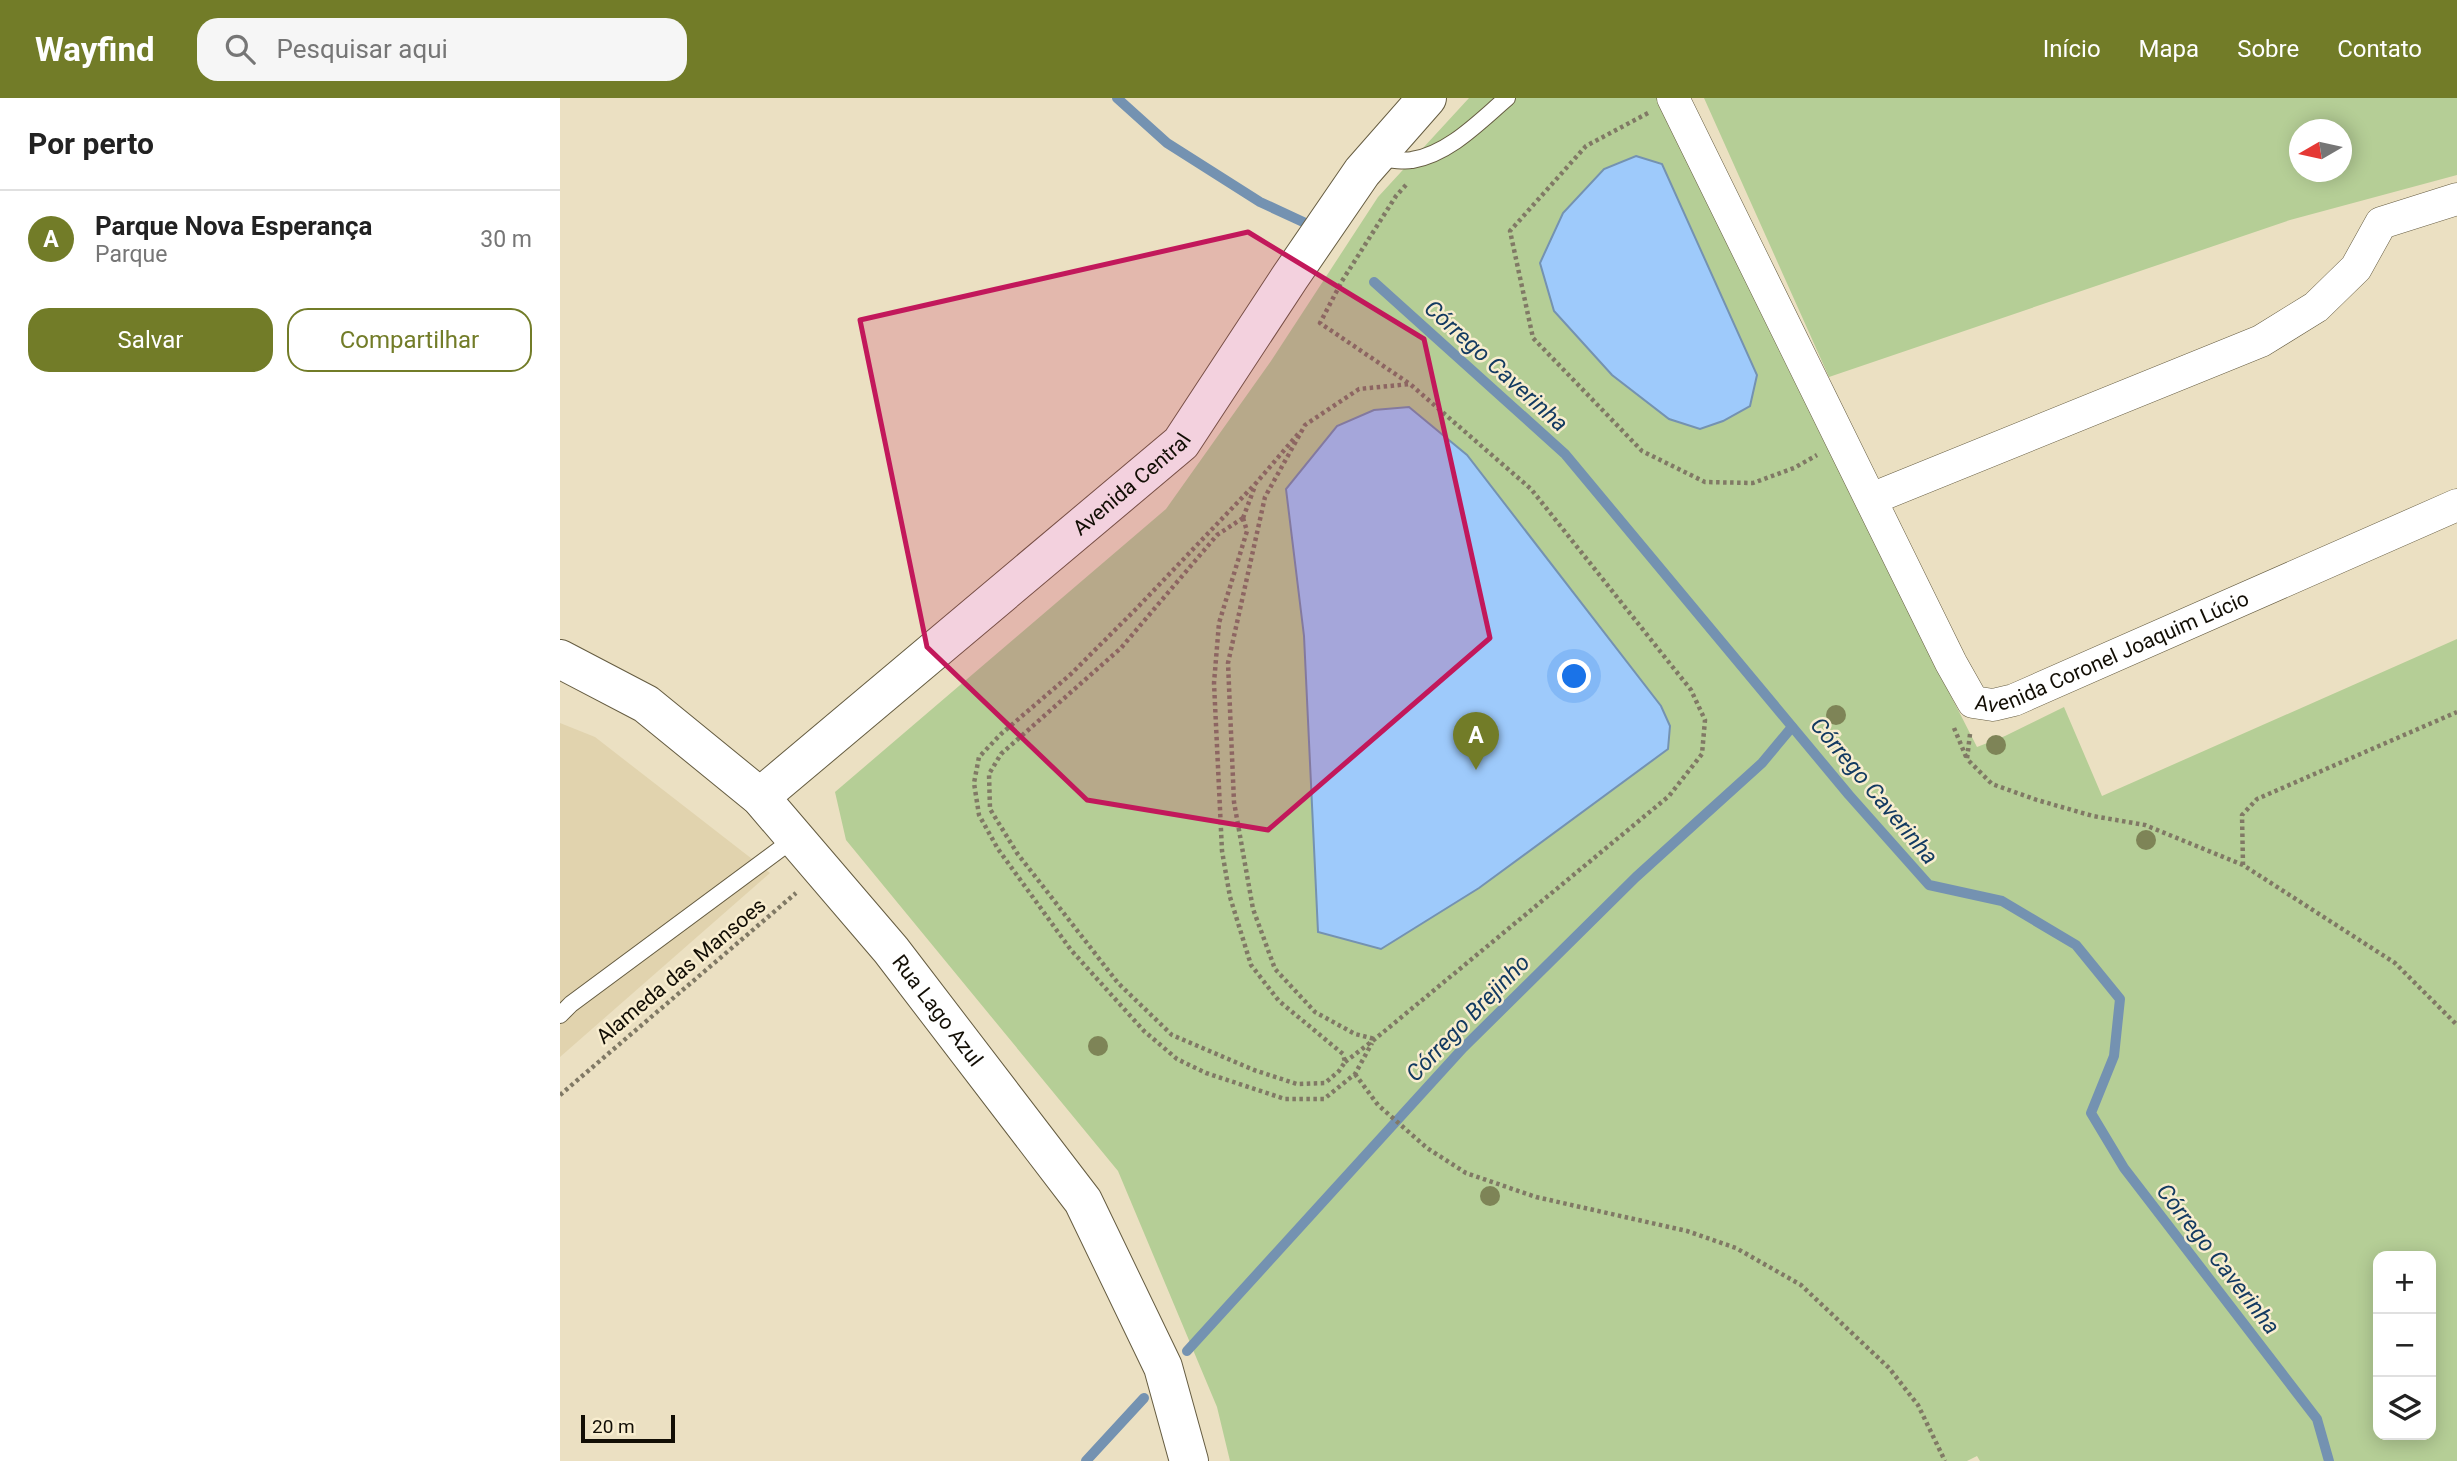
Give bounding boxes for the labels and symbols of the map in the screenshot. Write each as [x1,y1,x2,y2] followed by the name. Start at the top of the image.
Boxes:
[2289,119,2352,182] north arrow
[1419,295,1573,437] water label: Córrego Caverinha
[1068,429,1196,540] street label: Avenida Central
[1973,586,2252,718] street label: Avenida Coronel Joaquim Lúcio
[1557,659,1591,693] your location
[1453,712,1499,770] pin: A
[1805,712,1943,870] water label: Córrego Caverinha
[591,893,771,1049] street label: Alameda das Mansoes
[1401,949,1535,1087] water label: Córrego Brejinho
[887,950,988,1071] street label: Rua Lago Azul
[2151,1178,2285,1340] water label: Córrego Caverinha
[581,1412,676,1444] scale bar

